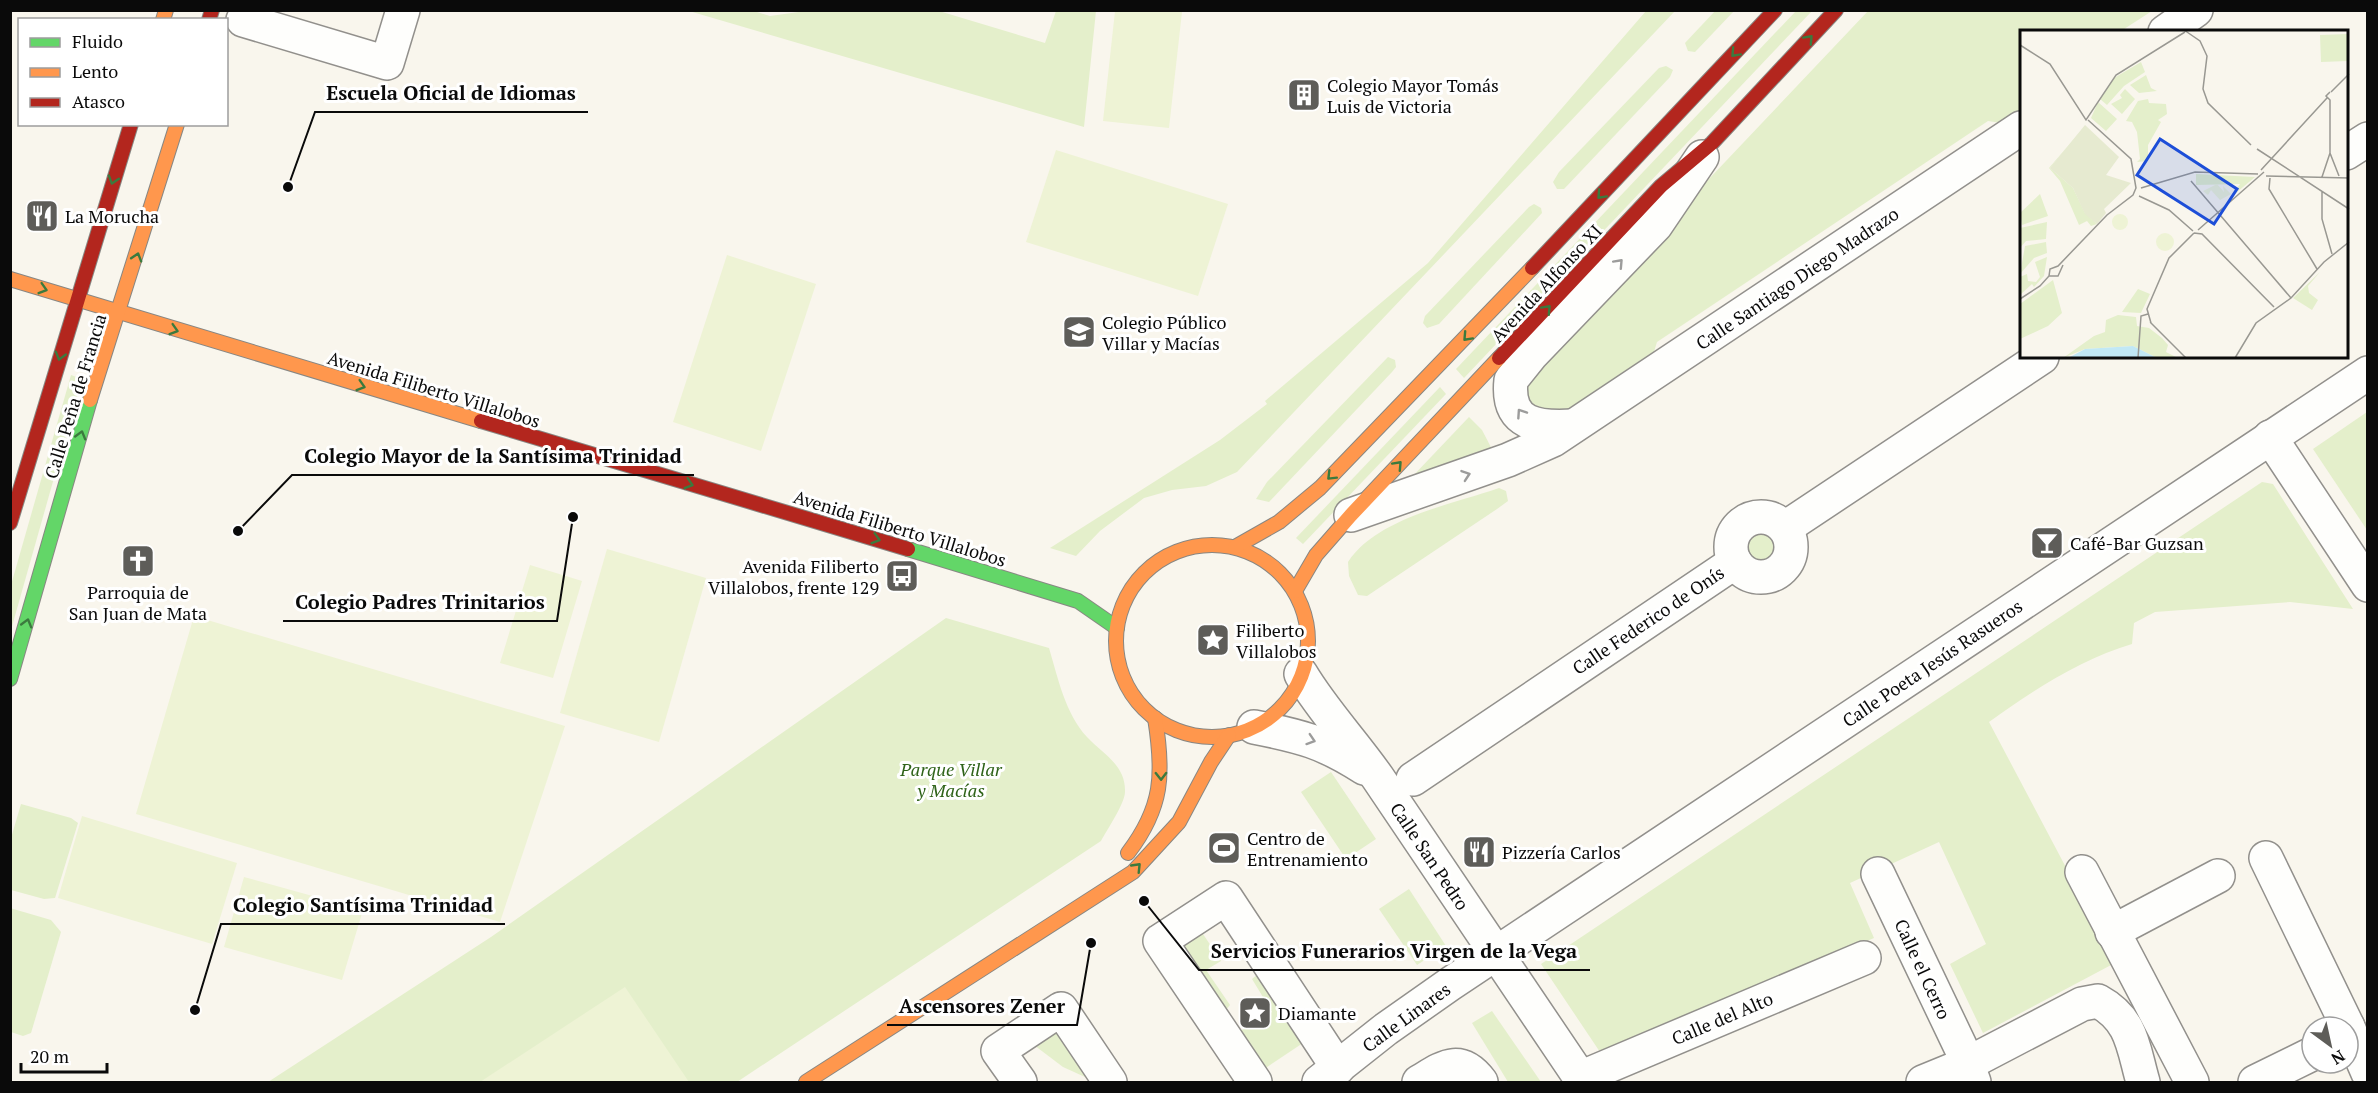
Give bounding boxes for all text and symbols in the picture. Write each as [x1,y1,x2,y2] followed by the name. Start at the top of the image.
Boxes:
[18,18,228,126] legend
[72,29,123,53] text: Fluido
[2020,30,2348,358] inset map
[1802,36,1813,47] one-way arrow
[1731,46,1742,57] one-way arrow
[72,59,118,83] text: Lento
[1327,73,1499,118] place label: Colegio Mayor Tomás Luis de Victoria
[315,74,588,112] callout: Escuela Oficial de Idiomas
[1286,77,1322,113] building icon: Colegio Mayor Tomás Luis de Victoria
[326,79,576,106] text: Escuela Oficial de Idiomas
[72,89,125,113] text: Atasco
[108,174,121,185] one-way arrow
[1597,188,1608,198] one-way arrow
[24,198,60,234] restaurant icon: La Morucha
[1691,201,1903,355] street label: Calle Santiago Diego Madrazo
[65,204,159,228] place label: La Morucha
[1485,219,1607,347] street label: Avenida Alfonso XI
[129,252,142,263] one-way arrow
[1612,259,1623,270] one-way arrow
[37,282,48,294] one-way arrow
[1540,305,1551,316] one-way arrow
[1102,310,1227,355] place label: Colegio Público Villar y Macías
[39,311,111,481] street label: Calle Peña de Francia
[1061,314,1097,350] school or university icon: Colegio Público Villar y Macías
[168,323,179,335] one-way arrow
[1463,330,1474,340] one-way arrow
[325,345,543,433] street label: Avenida Filiberto Villalobos
[55,350,67,361] one-way arrow
[355,379,366,391] one-way arrow
[1516,409,1528,419] one-way arrow
[74,431,86,441] one-way arrow
[292,437,694,475] callout: Colegio Mayor de la Santísima Trinidad
[304,442,682,469] text: Colegio Mayor de la Santísima Trinidad
[1391,461,1402,471] one-way arrow
[1460,469,1470,482] one-way arrow
[1327,470,1338,480] one-way arrow
[683,477,694,489] one-way arrow
[791,484,1009,572] street label: Avenida Filiberto Villalobos
[2029,525,2065,561] bar icon: Café-Bar Guzsan
[2070,531,2204,555] place label: Café-Bar Guzsan
[870,532,881,544] one-way arrow
[120,543,156,579] church icon: Parroquia de San Juan de Mata
[708,554,879,599] place label: Avenida Filiberto Villalobos, frente 129
[884,558,920,594] bus stop icon: Avenida Filiberto Villalobos, frente 129
[1567,560,1729,680] street label: Calle Federico de Onís
[69,580,207,625] place label: Parroquia de San Juan de Mata
[283,583,557,621] callout: Colegio Padres Trinitarios
[295,588,545,615] text: Colegio Padres Trinitarios
[1837,594,2027,732] street label: Calle Poeta Jesús Rasueros
[20,618,32,629] one-way arrow
[1236,618,1317,663] place label: Filiberto Villalobos
[1195,622,1231,658] place icon: Filiberto Villalobos
[1305,733,1316,745] one-way arrow
[899,757,1003,802] park label: Parque Villar y Macías
[1155,772,1167,781] one-way arrow
[1385,798,1475,914] street label: Calle San Pedro
[1247,826,1368,871] place label: Centro de Entrenamiento
[1206,830,1242,866] sports icon: Centro de Entrenamiento
[1461,834,1497,870] restaurant icon: Pizzería Carlos
[1502,840,1621,864] place label: Pizzería Carlos
[1130,863,1141,873] one-way arrow
[221,886,505,924] callout: Colegio Santísima Trinidad
[233,891,493,918] text: Colegio Santísima Trinidad
[1889,915,1957,1023] street label: Calle el Cerro
[1199,932,1590,970] callout: Servicios Funerarios Virgen de la Vega
[1211,937,1577,964] text: Servicios Funerarios Virgen de la Vega
[1357,977,1455,1057] street label: Calle Linares
[1668,986,1776,1050] street label: Calle del Alto
[887,987,1077,1025] callout: Ascensores Zener
[899,992,1066,1019] text: Ascensores Zener
[1237,995,1273,1031] place icon: Diamante
[1278,1001,1356,1025] place label: Diamante
[2300,1015,2360,1075] north arrow
[21,1036,106,1074] scale bar
[30,1044,70,1068] text: 20 m
[2327,1045,2349,1070] text: N

